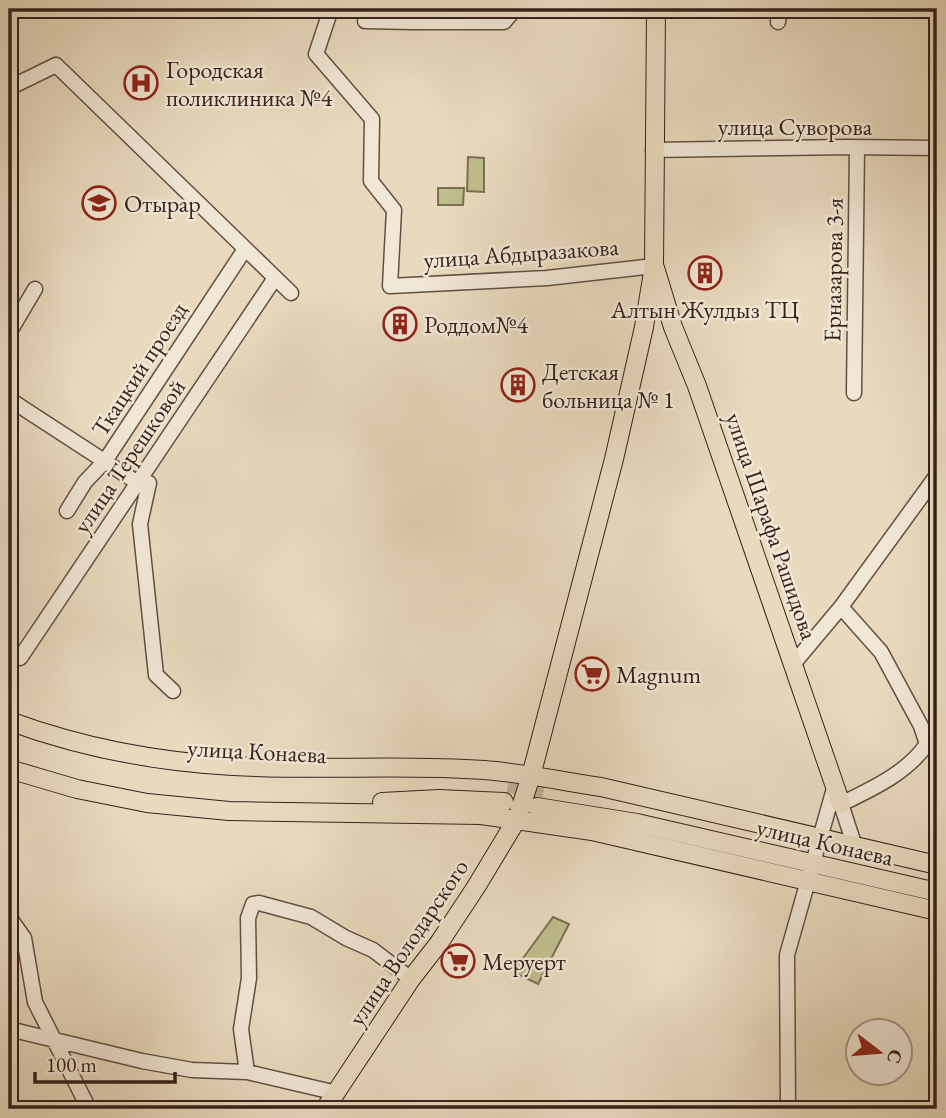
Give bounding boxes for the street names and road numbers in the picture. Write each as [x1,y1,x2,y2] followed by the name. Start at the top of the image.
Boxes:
[718,111,873,142] street label: улица Суворова
[816,197,850,342] street label: Ерназарова 3-я
[422,231,620,275] street label: улица Абдыразакова
[84,296,194,442] street label: Ткацкий проезд
[66,373,192,539] street label: улица Терешковой
[719,408,826,644] street label: улица Шарафа Рашидова
[187,732,328,770] street label: улица Конаева
[754,811,897,873] street label: улица Конаева
[341,853,475,1031] street label: улица Володарского

